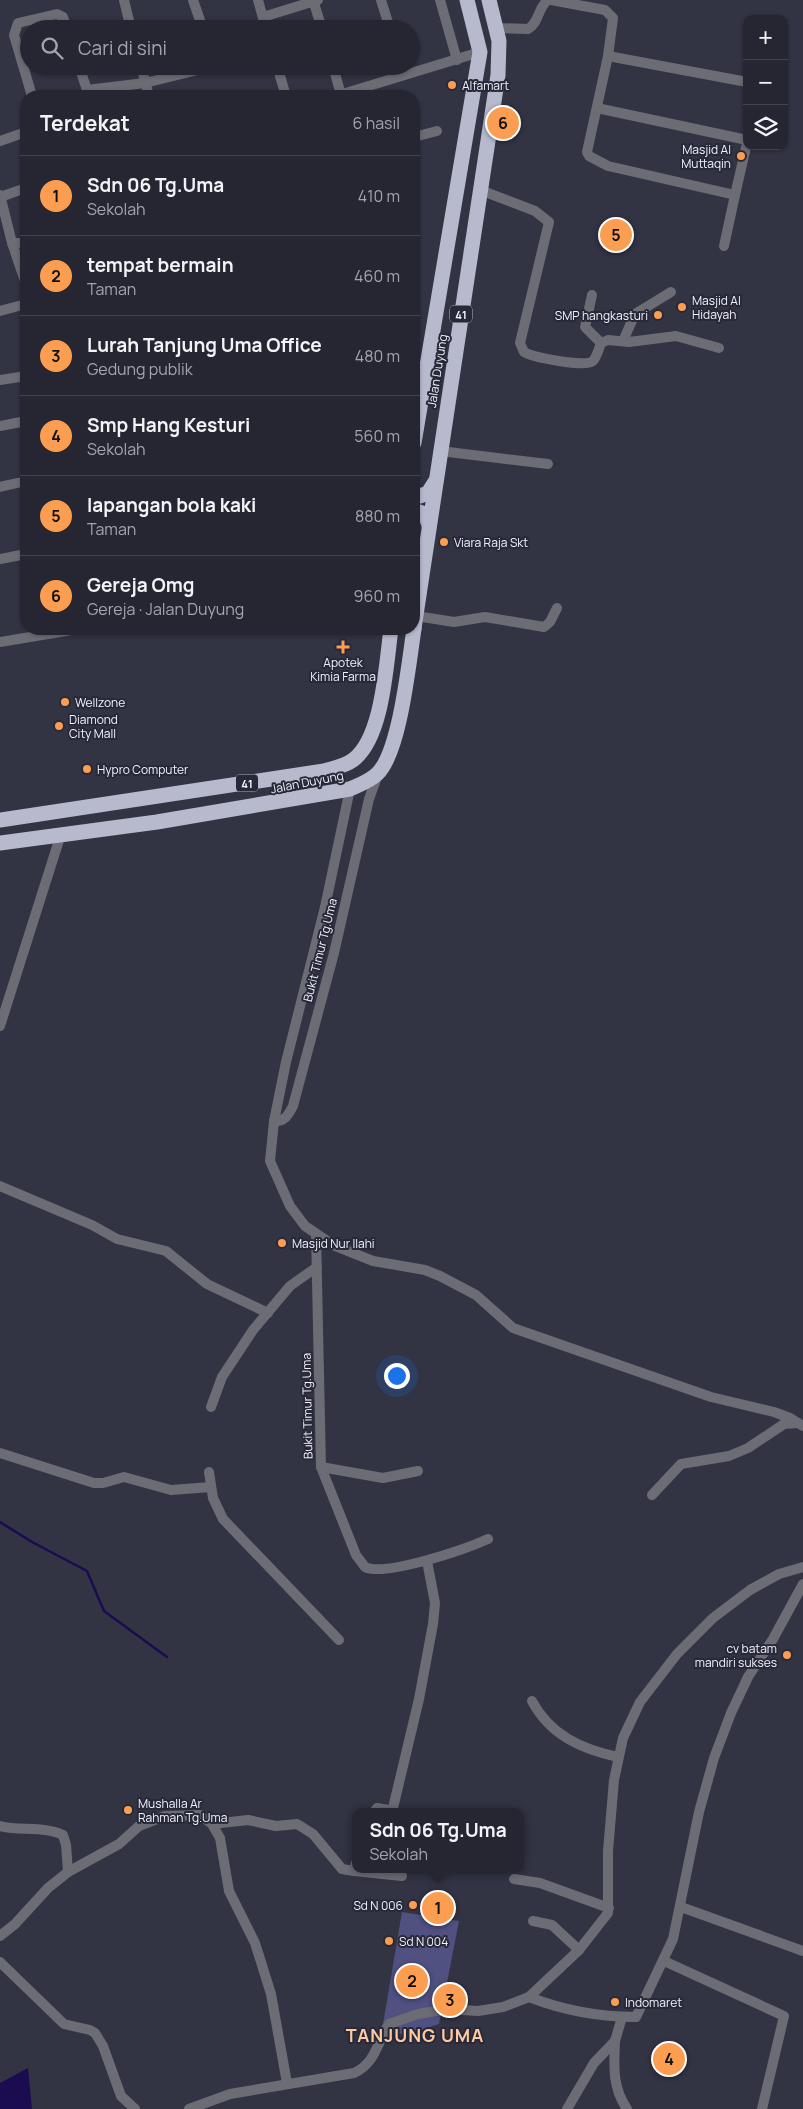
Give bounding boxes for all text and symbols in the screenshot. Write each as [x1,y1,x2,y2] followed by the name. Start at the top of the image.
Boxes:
[743,15,788,150] map controls
[743,15,788,60] button: +
[20,20,420,75] search box
[38,34,66,62] icon: search
[78,35,167,61] text: Cari di sini
[743,60,788,105] button: −
[462,77,509,94] place label: Alfamart
[446,79,458,91] marker: Alfamart
[487,104,519,142] pin: 6
[743,105,788,150] button: layers
[40,109,130,137] text: Terdekat
[353,112,400,134] text: 6 hasil
[681,141,731,172] place label: Masjid Al Muttaqin
[735,150,747,162] marker: Masjid Al Muttaqin
[87,172,224,198] text: Sdn 06 Tg.Uma
[52,185,60,207] text: 1
[358,185,400,207] text: 410 m
[87,198,146,220] text: Sekolah
[600,216,632,254] pin: 5
[87,252,234,278] text: tempat bermain
[51,265,61,287] text: 2
[354,265,400,287] text: 460 m
[87,278,136,300] text: Taman
[692,292,741,323] place label: Masjid Al Hidayah
[676,301,688,313] marker: Masjid Al Hidayah
[450,306,472,322] road number: 41
[555,307,648,324] place label: SMP hangkasturi
[652,309,664,321] marker: SMP hangkasturi
[87,332,322,358] text: Lurah Tanjung Uma Office
[423,333,451,409] street label: Jalan Duyung
[51,345,61,367] text: 3
[355,345,400,367] text: 480 m
[87,358,193,380] text: Gedung publik
[87,412,250,438] text: Smp Hang Kesturi
[51,425,61,447] text: 4
[354,425,400,447] text: 560 m
[87,438,146,460] text: Sekolah
[87,492,256,518] text: lapangan bola kaki
[51,505,61,527] text: 5
[355,505,400,527] text: 880 m
[87,518,136,540] text: Taman
[454,534,528,551] place label: Viara Raja Skt
[438,536,450,548] marker: Viara Raja Skt
[87,572,194,598] text: Gereja Omg
[51,585,61,607] text: 6
[354,585,400,607] text: 960 m
[87,598,244,620] text: Gereja · Jalan Duyung
[337,641,349,653] marker: Apotek Kimia Farma
[310,654,376,685] place label: Apotek Kimia Farma
[75,694,125,711] place label: Wellzone
[59,696,71,708] marker: Wellzone
[69,711,118,742] place label: Diamond City Mall
[53,720,65,732] marker: Diamond City Mall
[97,761,189,778] place label: Hypro Computer
[81,763,93,775] marker: Hypro Computer
[269,767,345,797] street label: Jalan Duyung
[236,774,258,791] road number: 41
[299,896,341,1004] street label: Bukit Timur Tg.Uma
[292,1235,375,1252] place label: Masjid Nur Ilahi
[276,1237,288,1249] marker: Masjid Nur Ilahi
[298,1353,316,1459] street label: Bukit Timur Tg.Uma
[384,1363,410,1389] your location
[695,1640,777,1671] place label: cv batam mandiri sukses
[781,1649,793,1661] marker: cv batam mandiri sukses
[138,1795,227,1826] place label: Mushalla Ar Rahman Tg.Uma
[122,1804,134,1816] marker: Mushalla Ar Rahman Tg.Uma
[352,1808,524,1873] popup
[369,1817,507,1843] text: Sdn 06 Tg.Uma
[369,1843,428,1865] text: Sekolah
[422,1889,454,1927] pin: 1
[353,1897,403,1914] place label: Sd N 006
[407,1899,419,1911] marker: Sd N 006
[399,1933,448,1950] place label: Sd N 004
[383,1935,395,1947] marker: Sd N 004
[396,1962,428,2000] pin: 2
[434,1981,466,2019] pin: 3
[625,1994,682,2011] place label: Indomaret
[609,1996,621,2008] marker: Indomaret
[346,2023,484,2047] district label: TANJUNG UMA
[653,2040,685,2078] pin: 4

